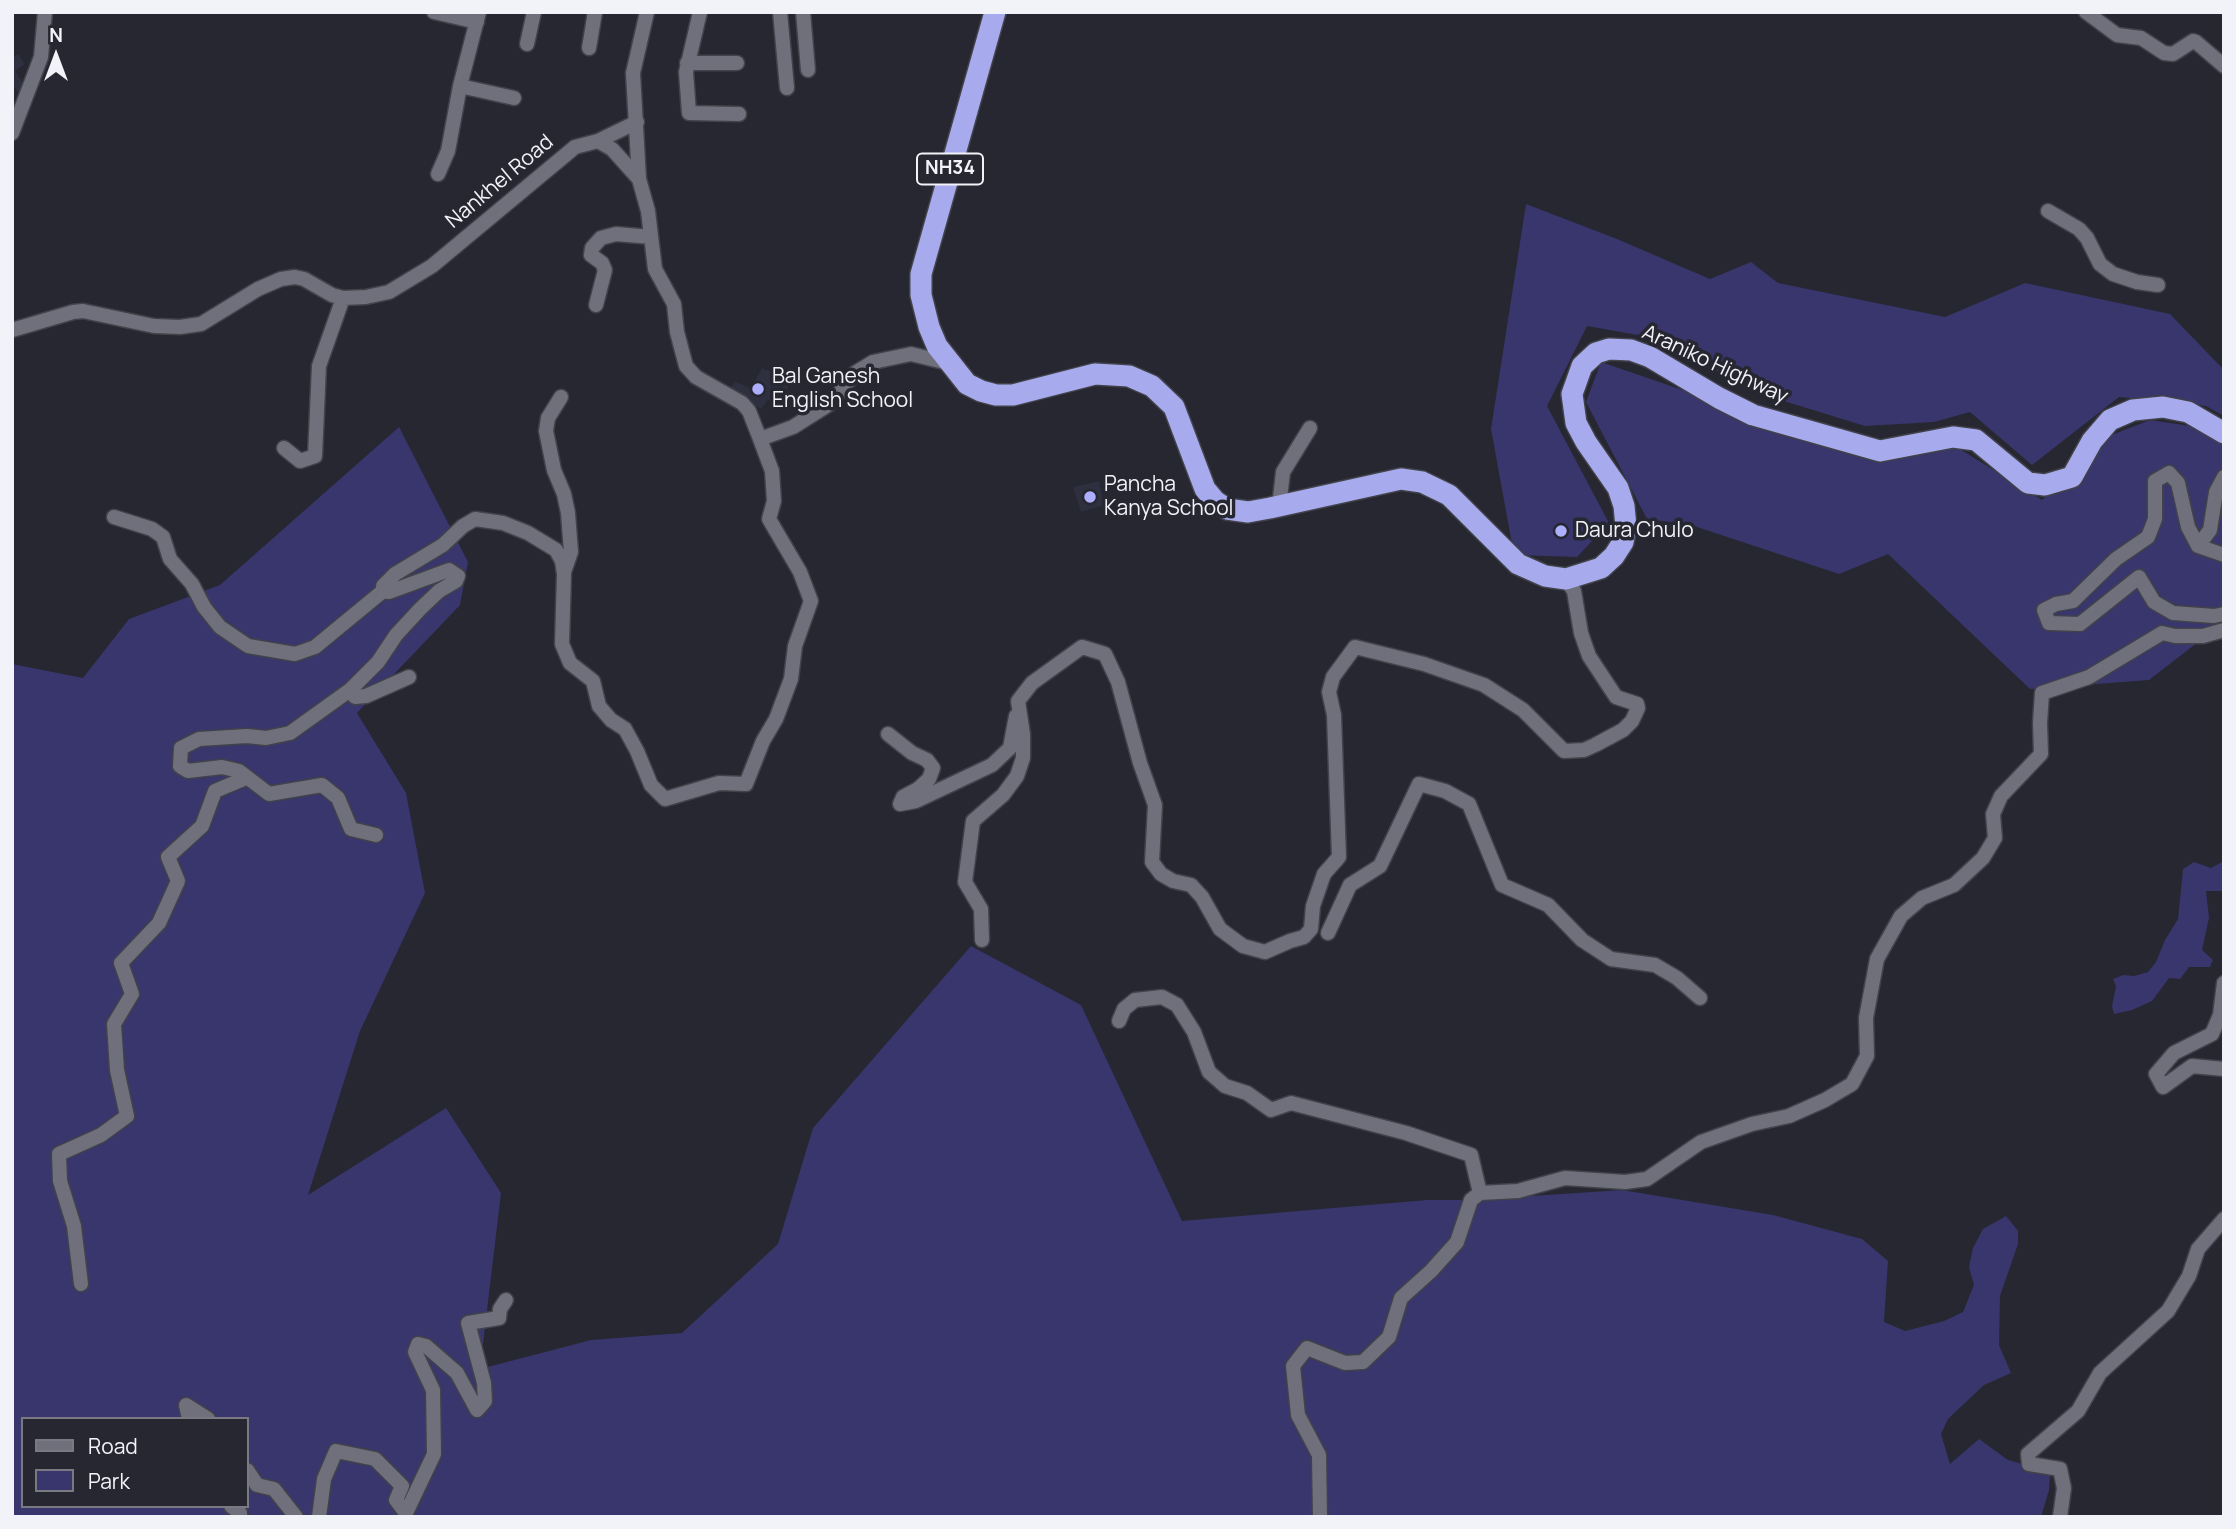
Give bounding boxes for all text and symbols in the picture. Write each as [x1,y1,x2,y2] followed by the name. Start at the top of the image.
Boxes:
[21,21,91,91] north arrow
[49,22,63,48] text: N
[441,130,559,234] street label: Nankhel Road
[917,154,983,184] road number: NH34
[1638,320,1792,410] street label: Araniko Highway
[772,364,913,414] place label: Bal Ganesh English School
[750,381,766,397] marker: Bal Ganesh English School
[1104,472,1233,522] place label: Pancha Kanya School
[1082,489,1098,505] marker: Pancha Kanya School
[1575,518,1694,544] place label: Daura Chulo
[1553,523,1569,539] marker: Daura Chulo
[21,1417,248,1508] legend
[88,1432,138,1460] text: Road
[88,1467,130,1495] text: Park

